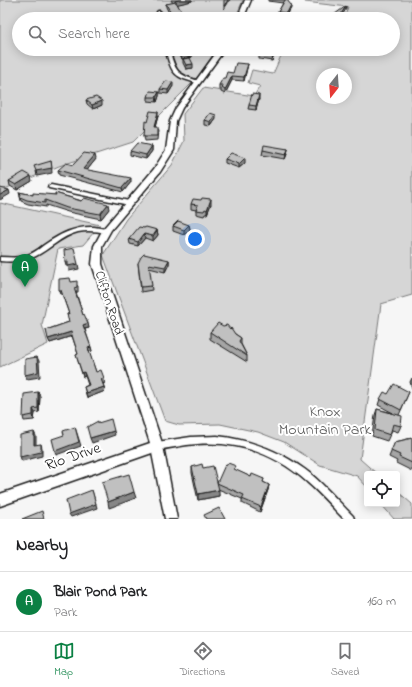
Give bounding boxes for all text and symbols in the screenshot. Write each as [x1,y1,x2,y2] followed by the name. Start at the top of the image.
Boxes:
[12,12,400,56] search box
[26,23,48,45] icon: search
[58,23,130,45] text: Search here
[316,68,352,104] north arrow
[185,229,205,249] your location
[12,254,38,287] pin: A
[90,269,128,338] street label: Clifton Road
[279,400,372,442] park label: Knox Mountain Park
[42,436,105,478] street label: Rio Drive
[364,471,400,507] map controls
[364,471,400,507] button: locate
[16,533,68,558] text: Nearby
[54,581,147,603] text: Blair Pond Park
[25,592,33,611] text: A
[367,592,396,611] text: 160 m
[54,603,78,622] text: Park
[53,640,75,680] tab: Map
[180,640,225,680] tab: Directions
[331,640,359,680] tab: Saved

